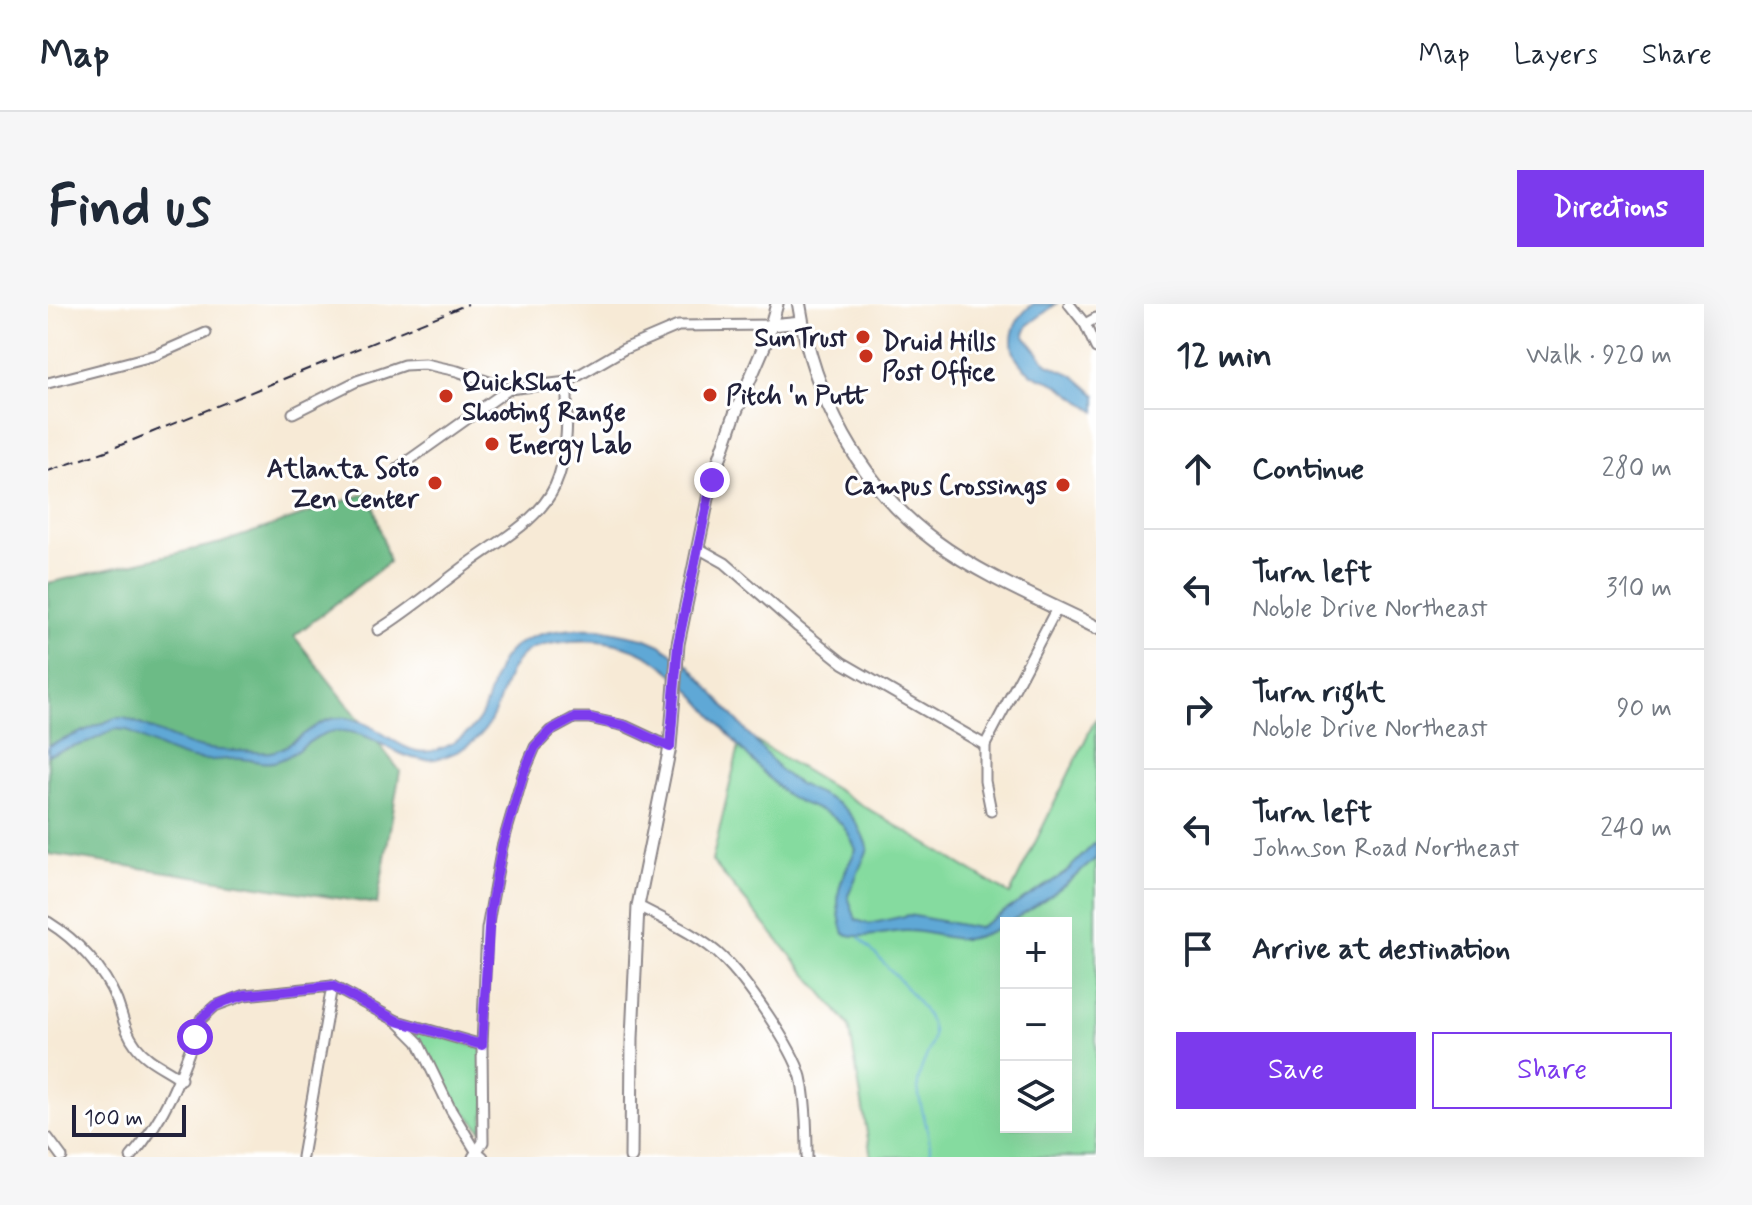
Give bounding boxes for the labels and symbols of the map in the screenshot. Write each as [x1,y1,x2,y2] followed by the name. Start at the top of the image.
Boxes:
[754,322,848,356] place label: SunTrust
[882,326,996,390] place label: Druid Hills Post Office
[854,328,872,346] marker: SunTrust
[857,347,875,365] marker: Druid Hills Post Office
[462,366,626,433] place label: QuickShot Shooting Range
[726,380,869,414] place label: Pitch 'n Putt
[701,386,719,404] marker: Pitch 'n Putt
[437,387,455,405] marker: QuickShot Shooting Range
[508,429,632,466] place label: Energy Lab
[483,435,501,453] marker: Energy Lab
[267,453,420,517] place label: Atlanta Soto Zen Center
[694,462,730,498] route end
[844,470,1047,505] place label: Campus Crossings
[426,474,444,492] marker: Atlanta Soto Zen Center
[1054,476,1072,494] marker: Campus Crossings
[177,1019,213,1055] route start
[72,1101,186,1137] scale bar

